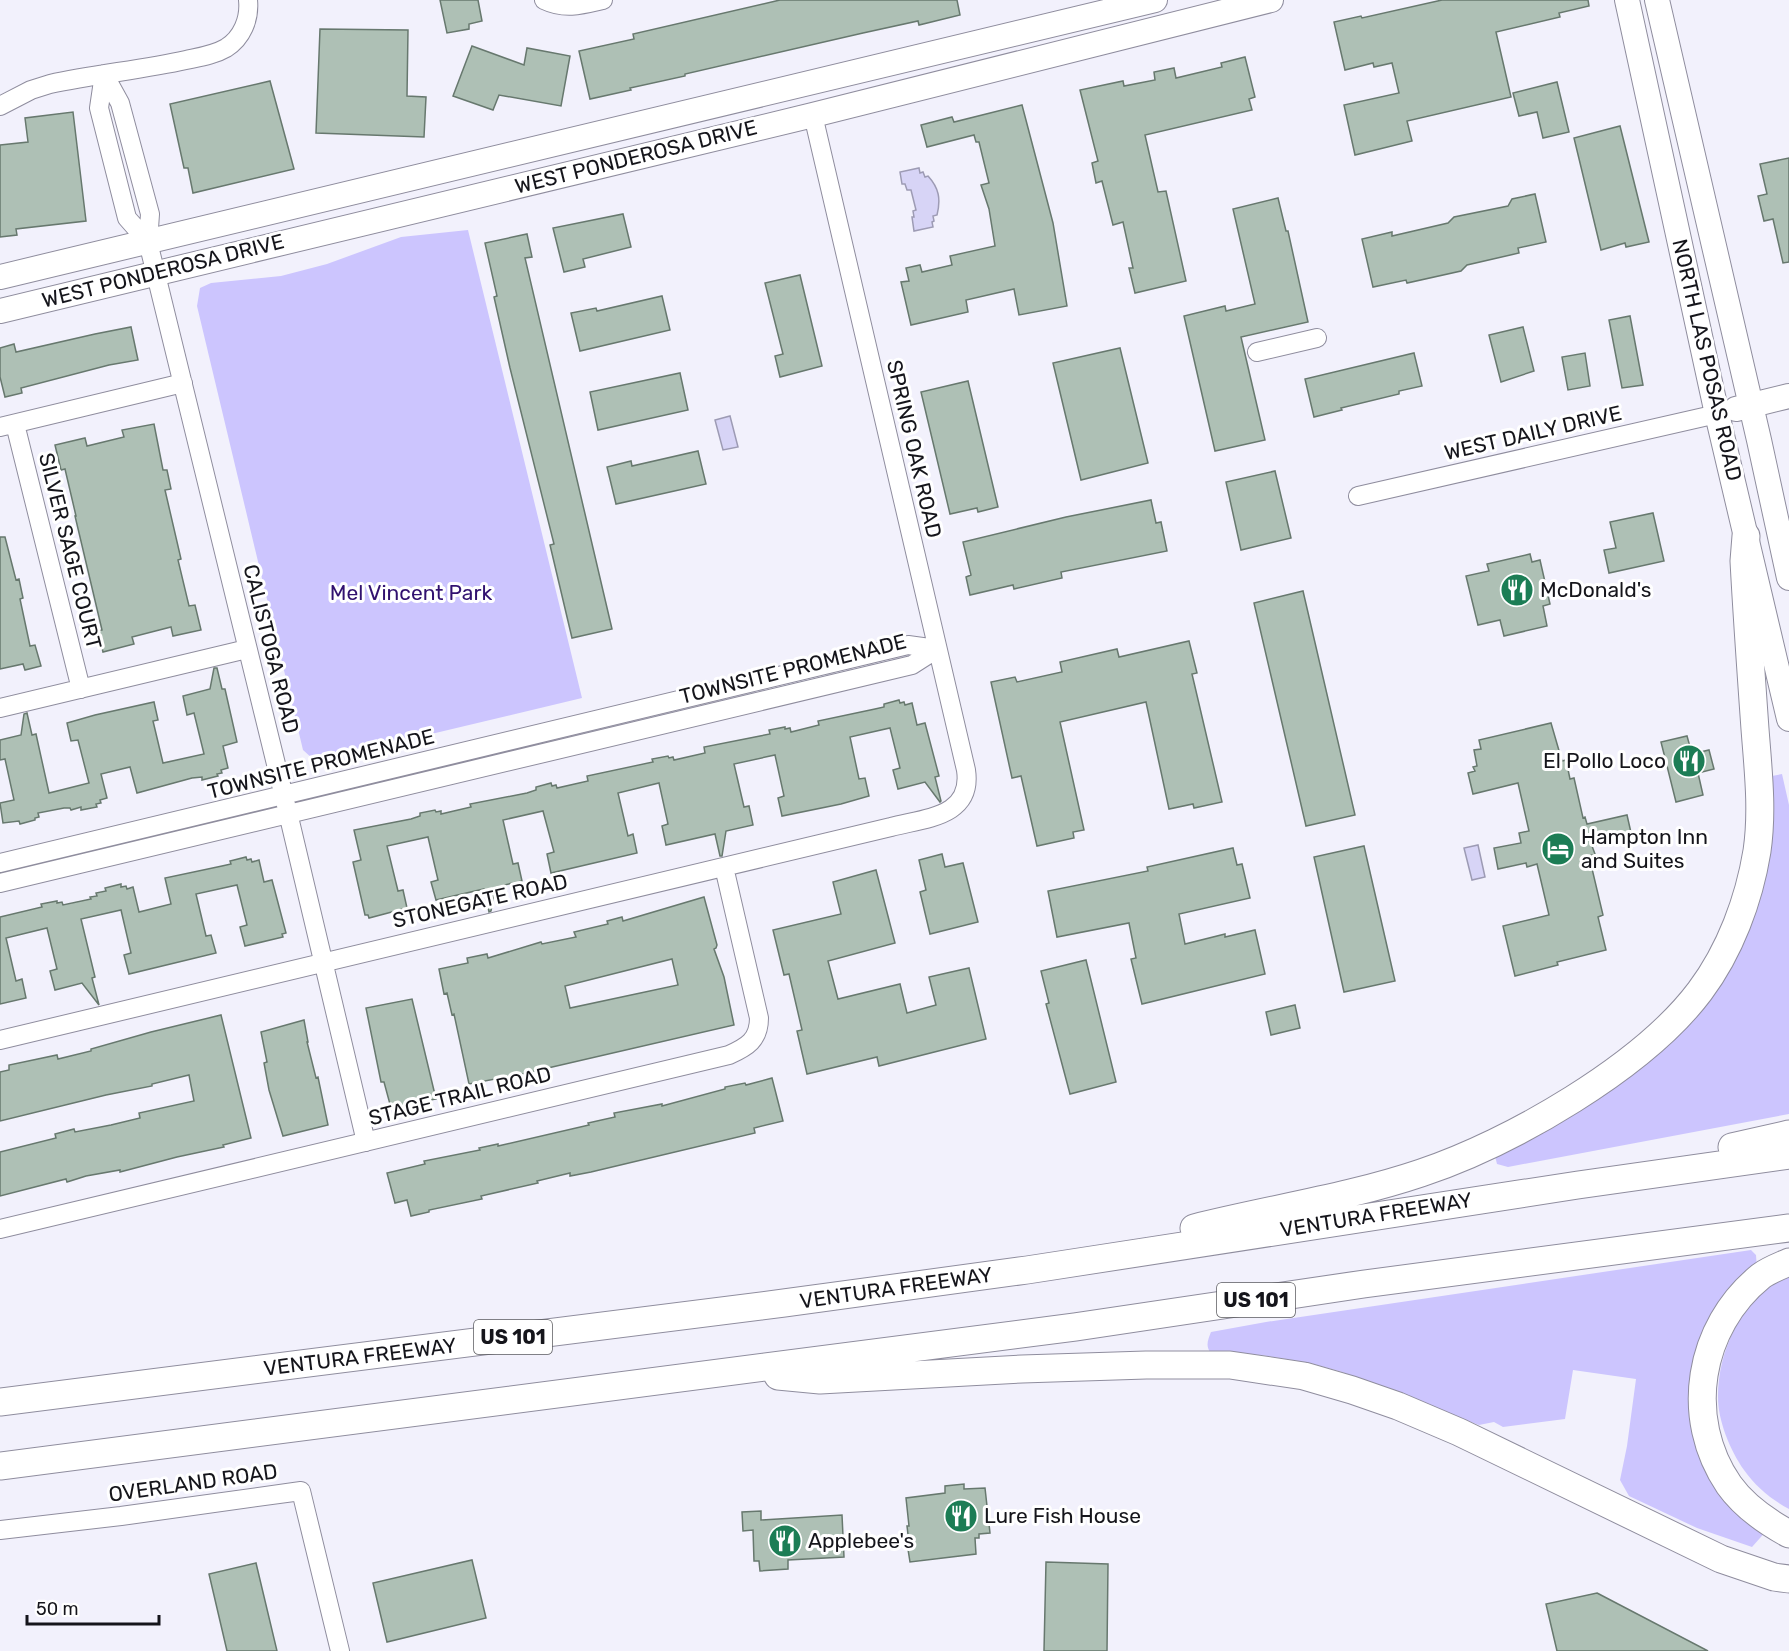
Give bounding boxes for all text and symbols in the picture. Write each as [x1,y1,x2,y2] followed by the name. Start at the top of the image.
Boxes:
[512,114,760,199] street label: WEST PONDEROSA DRIVE
[39,228,287,313] street label: WEST PONDEROSA DRIVE
[1667,237,1747,483] street label: NORTH LAS POSAS ROAD
[882,357,947,540] street label: SPRING OAK ROAD
[1442,400,1624,465] street label: WEST DAILY DRIVE
[34,450,107,652] street label: SILVER SAGE COURT
[238,562,305,736] street label: CALISTOGA ROAD
[1499,572,1535,608] restaurant icon: McDonald's
[1540,577,1652,602] place label: McDonald's
[330,580,492,605] park label: Mel Vincent Park
[677,628,909,709] street label: TOWNSITE PROMENADE
[205,723,437,804] street label: TOWNSITE PROMENADE
[1671,743,1707,779] restaurant icon: El Pollo Loco
[1543,748,1666,773] place label: El Pollo Loco
[1581,824,1708,873] place label: Hampton Inn and Suites
[1540,831,1576,867] hotel icon: Hampton Inn and Suites
[390,868,570,933] street label: STONEGATE ROAD
[366,1061,554,1130] street label: STAGE TRAIL ROAD
[1278,1187,1474,1242] street label: VENTURA FREEWAY
[798,1262,994,1313] street label: VENTURA FREEWAY
[1217,1283,1295,1317] road number: US 101
[474,1320,552,1354] road number: US 101
[262,1332,458,1381] street label: VENTURA FREEWAY
[107,1458,279,1507] street label: OVERLAND ROAD
[943,1498,979,1534] restaurant icon: Lure Fish House
[984,1503,1141,1528] place label: Lure Fish House
[767,1523,803,1559] restaurant icon: Applebee's
[808,1528,914,1553] place label: Applebee's
[27,1588,159,1626] scale bar
[36,1598,79,1620] text: 50 m

